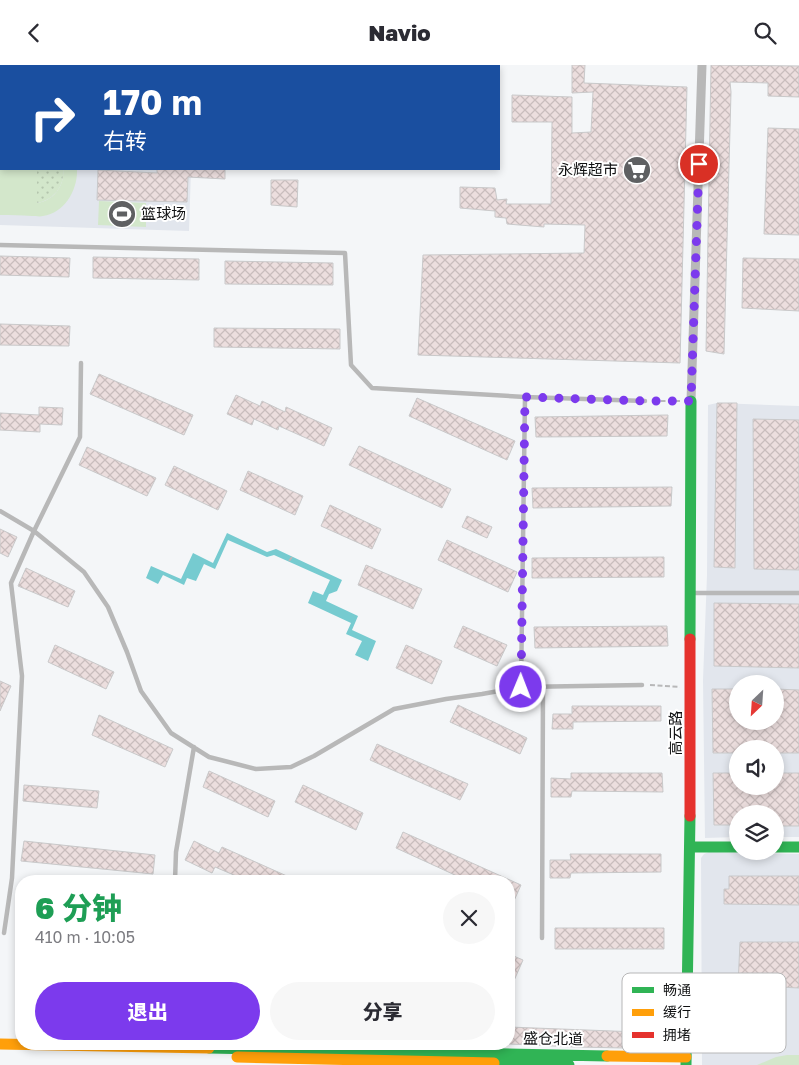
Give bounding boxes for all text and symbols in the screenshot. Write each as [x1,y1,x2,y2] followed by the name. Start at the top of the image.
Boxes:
[20,19,48,47] icon: back
[368,19,431,46] text: Navio
[751,19,779,47] icon: search
[103,81,202,123] text: 170 m
[20,85,85,150] icon: right
[103,127,147,154] text: 右转
[678,143,720,185] pin
[685,150,713,178] icon: arrive
[622,155,652,185] supermarket icon: 永辉超市
[558,160,618,178] place label: 永辉超市
[107,199,137,229] sports icon: 篮球场
[141,204,186,222] place label: 篮球场
[494,660,546,712] position arrow
[729,675,784,730] north arrow
[729,675,784,860] map controls
[666,710,684,756] street label: 高云路
[729,740,784,795] button: sound
[729,805,784,860] button: layers
[35,890,122,926] text: 6 分钟
[443,892,495,944] button: close
[35,927,135,947] text: 410 m · 10:05
[622,973,786,1053] legend
[663,981,691,998] text: 畅通
[35,982,260,1040] button: 退出
[270,982,495,1040] button: 分享
[663,1003,691,1020] text: 缓行
[663,1026,691,1043] text: 拥堵
[523,1028,583,1048] street label: 盛仓北道

